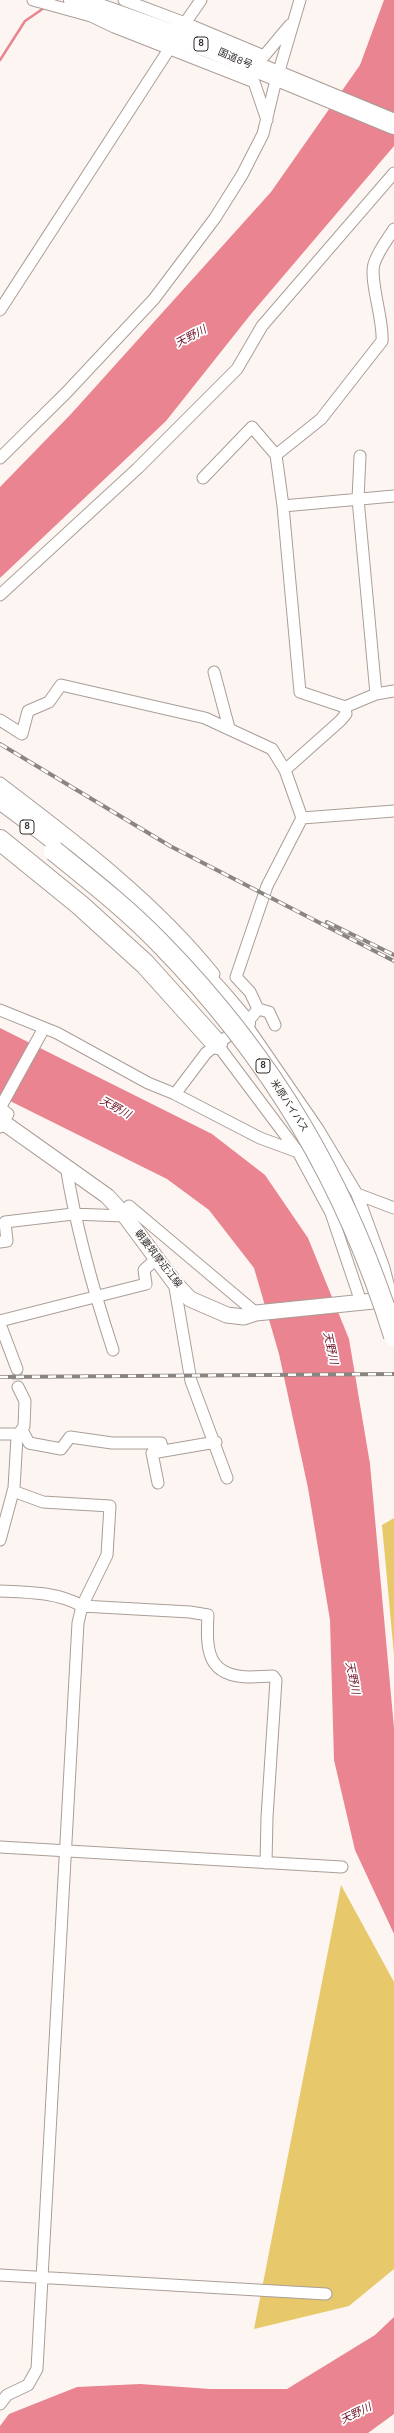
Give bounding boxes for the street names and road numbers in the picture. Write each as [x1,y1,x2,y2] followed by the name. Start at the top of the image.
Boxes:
[194,37,208,51] road number: 8
[216,46,254,72] street label: 国道8号
[20,820,34,834] road number: 8
[256,1059,270,1073] road number: 8
[268,1078,310,1134] street label: 米原バイパス
[132,1228,184,1290] street label: 朝妻筑摩近江線

